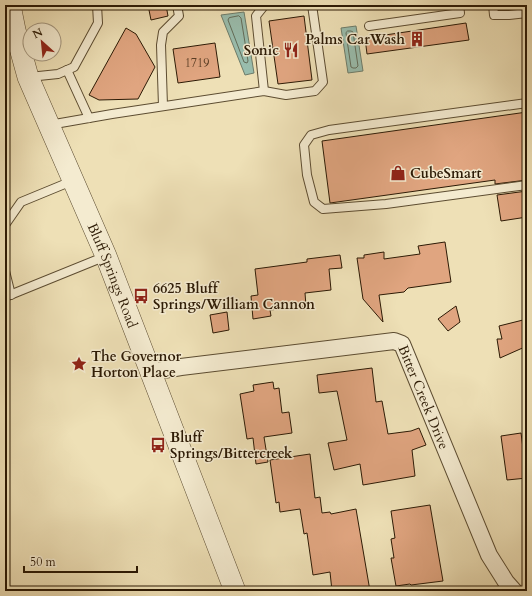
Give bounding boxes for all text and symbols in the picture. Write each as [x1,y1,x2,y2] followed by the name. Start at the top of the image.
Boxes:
[22,22,62,62] north arrow
[30,24,46,42] text: N
[305,30,405,49] place label: Palms CarWash
[408,30,426,48] building icon: Palms CarWash
[244,41,279,60] place label: Sonic
[282,41,300,59] restaurant icon: Sonic
[185,55,209,71] house number: 1719
[389,164,407,182] shop icon: CubeSmart
[410,164,482,183] place label: CubeSmart
[83,220,142,331] street label: Bluff Springs Road
[153,279,315,314] place label: 6625 Bluff Springs/William Cannon
[132,287,150,305] bus stop icon: 6625 Bluff Springs/William Cannon
[394,342,454,452] street label: Bitter Creek Drive
[91,347,182,382] place label: The Governor Horton Place
[70,355,88,373] place icon: The Governor Horton Place
[170,428,293,463] place label: Bluff Springs/Bittercreek
[149,436,167,454] bus stop icon: Bluff Springs/Bittercreek
[24,548,137,574] scale bar
[30,554,57,570] text: 50 m

